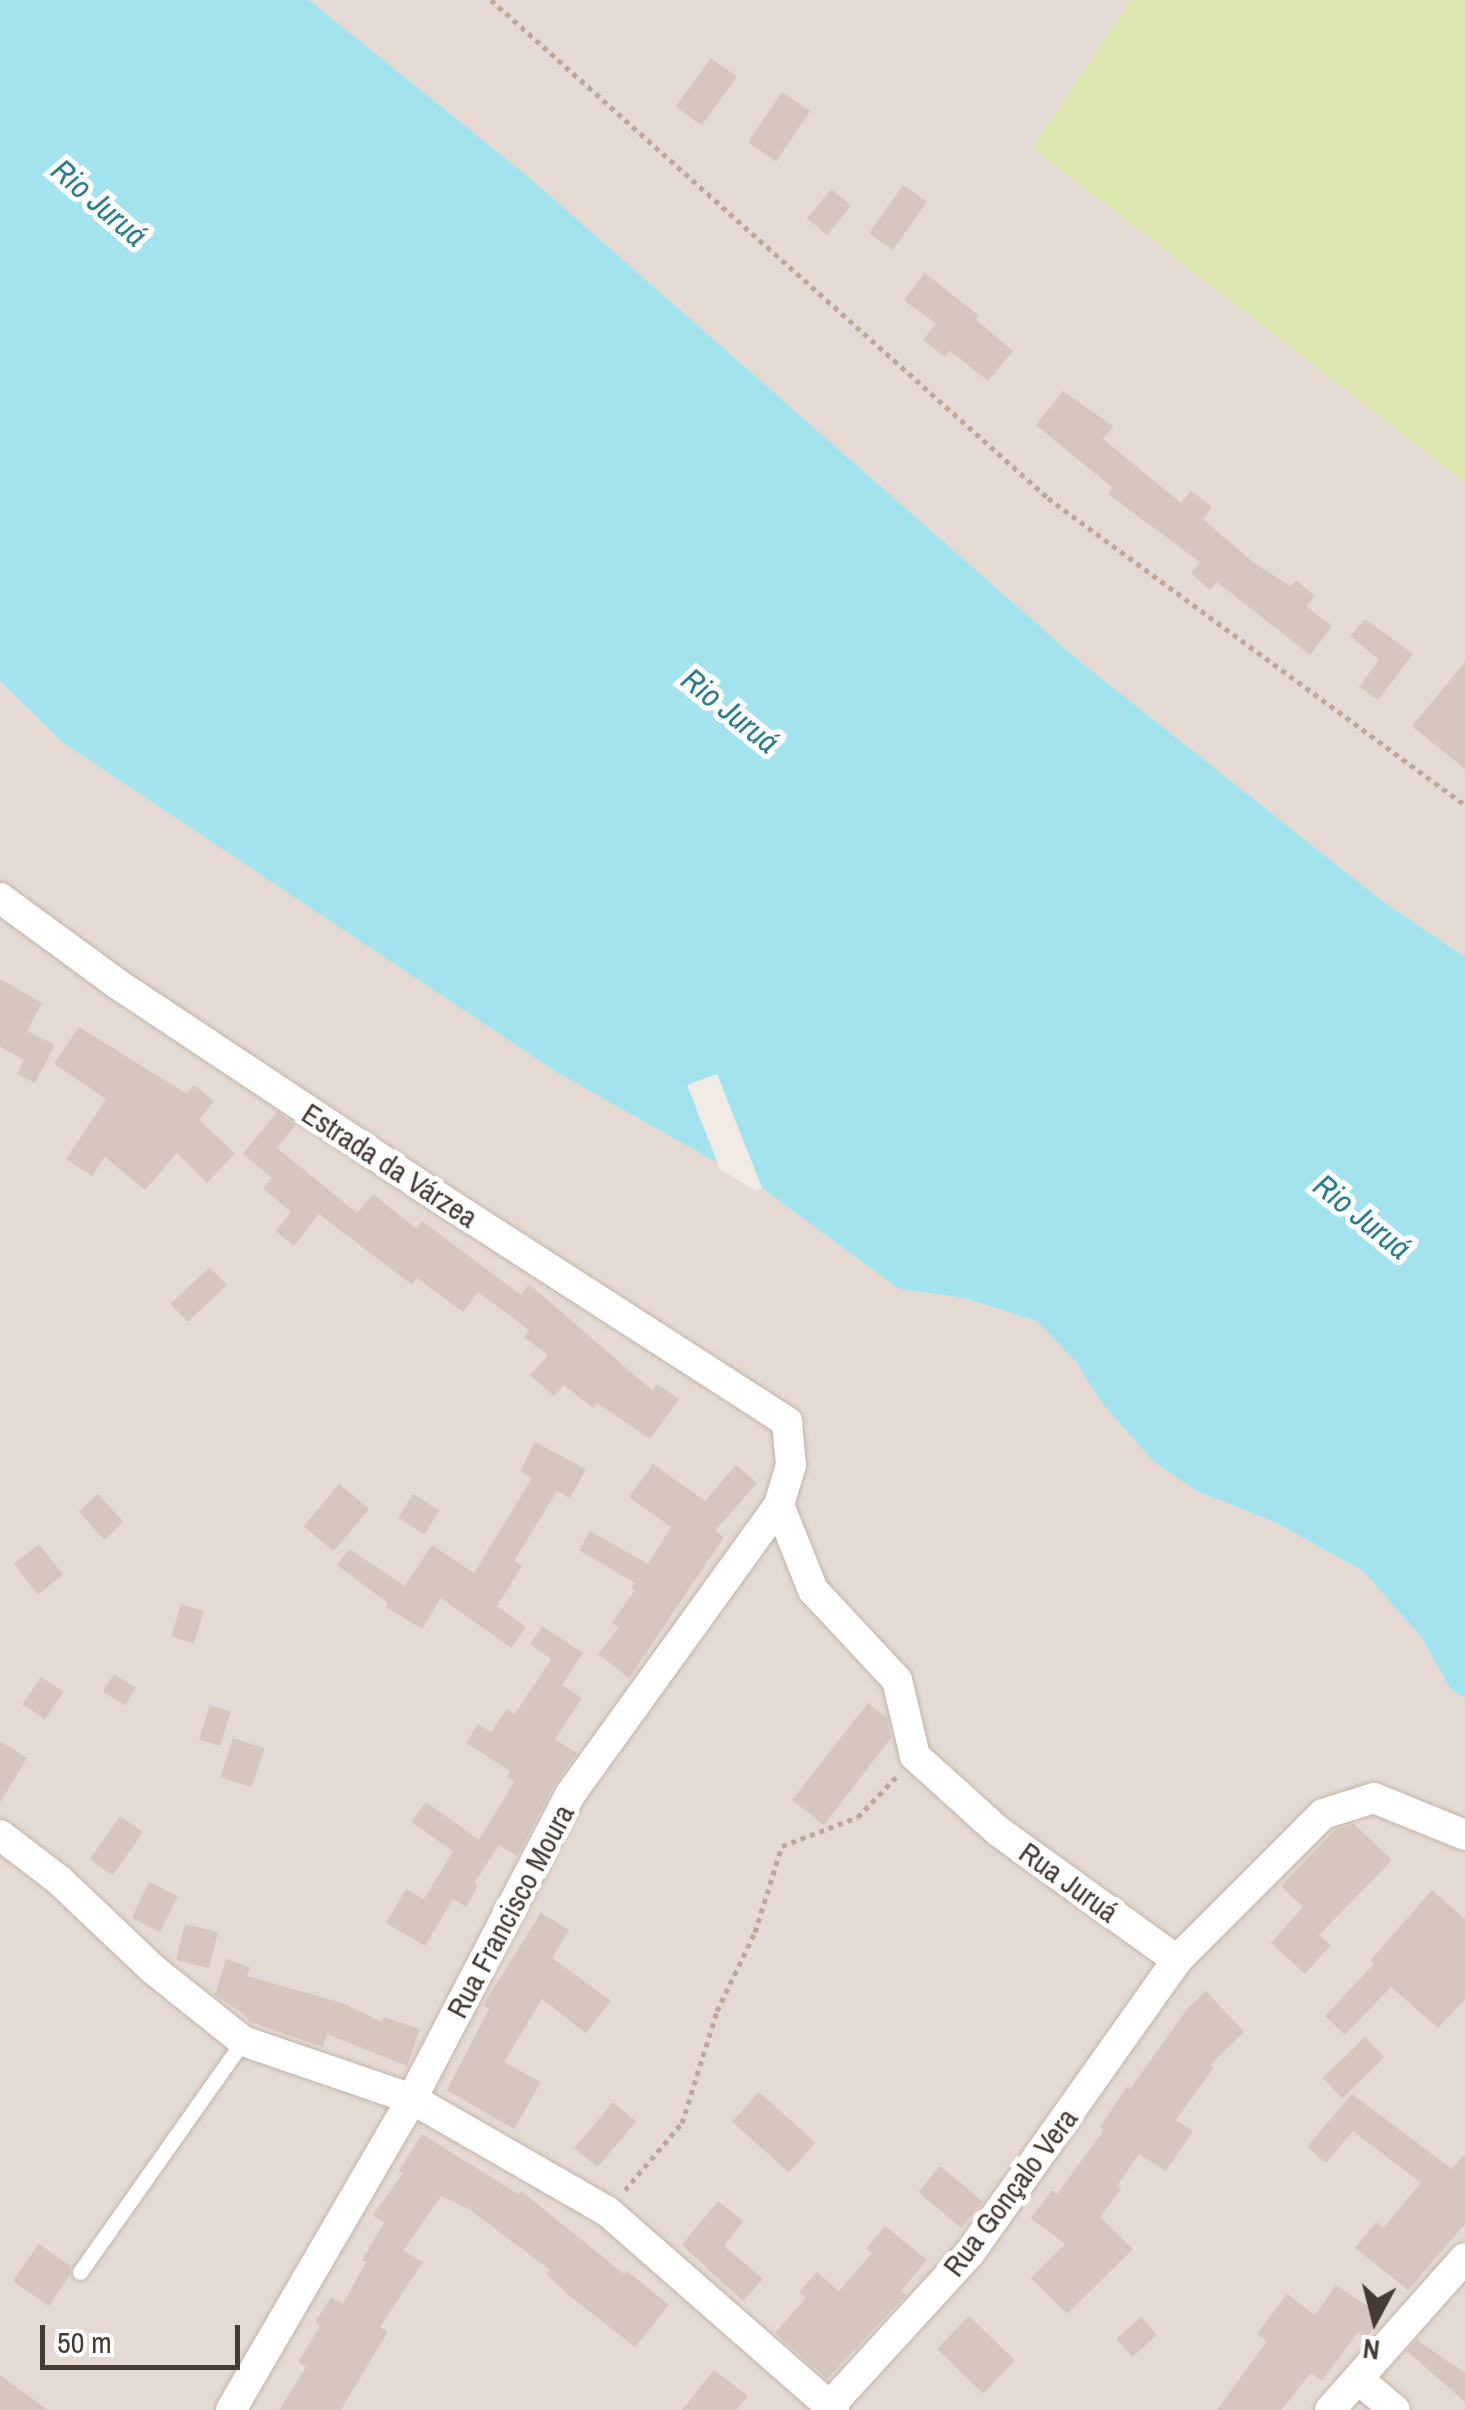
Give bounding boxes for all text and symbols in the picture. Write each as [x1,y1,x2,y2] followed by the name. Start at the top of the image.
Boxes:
[43,151,155,255] water label: Rio Juruá
[674,660,786,762] water label: Rio Juruá
[296,1095,484,1235] street label: Estrada da Várzea
[1306,1166,1418,1268] water label: Rio Juruá
[439,1798,581,2024] street label: Rua Francisco Moura
[1013,1834,1125,1930] street label: Rua Juruá
[935,2101,1085,2283] street label: Rua Gonçalo Vera
[1325,2270,1425,2370] north arrow
[45,2305,245,2367] scale bar
[57,2322,112,2362] text: 50 m
[1361,2330,1382,2370] text: N

